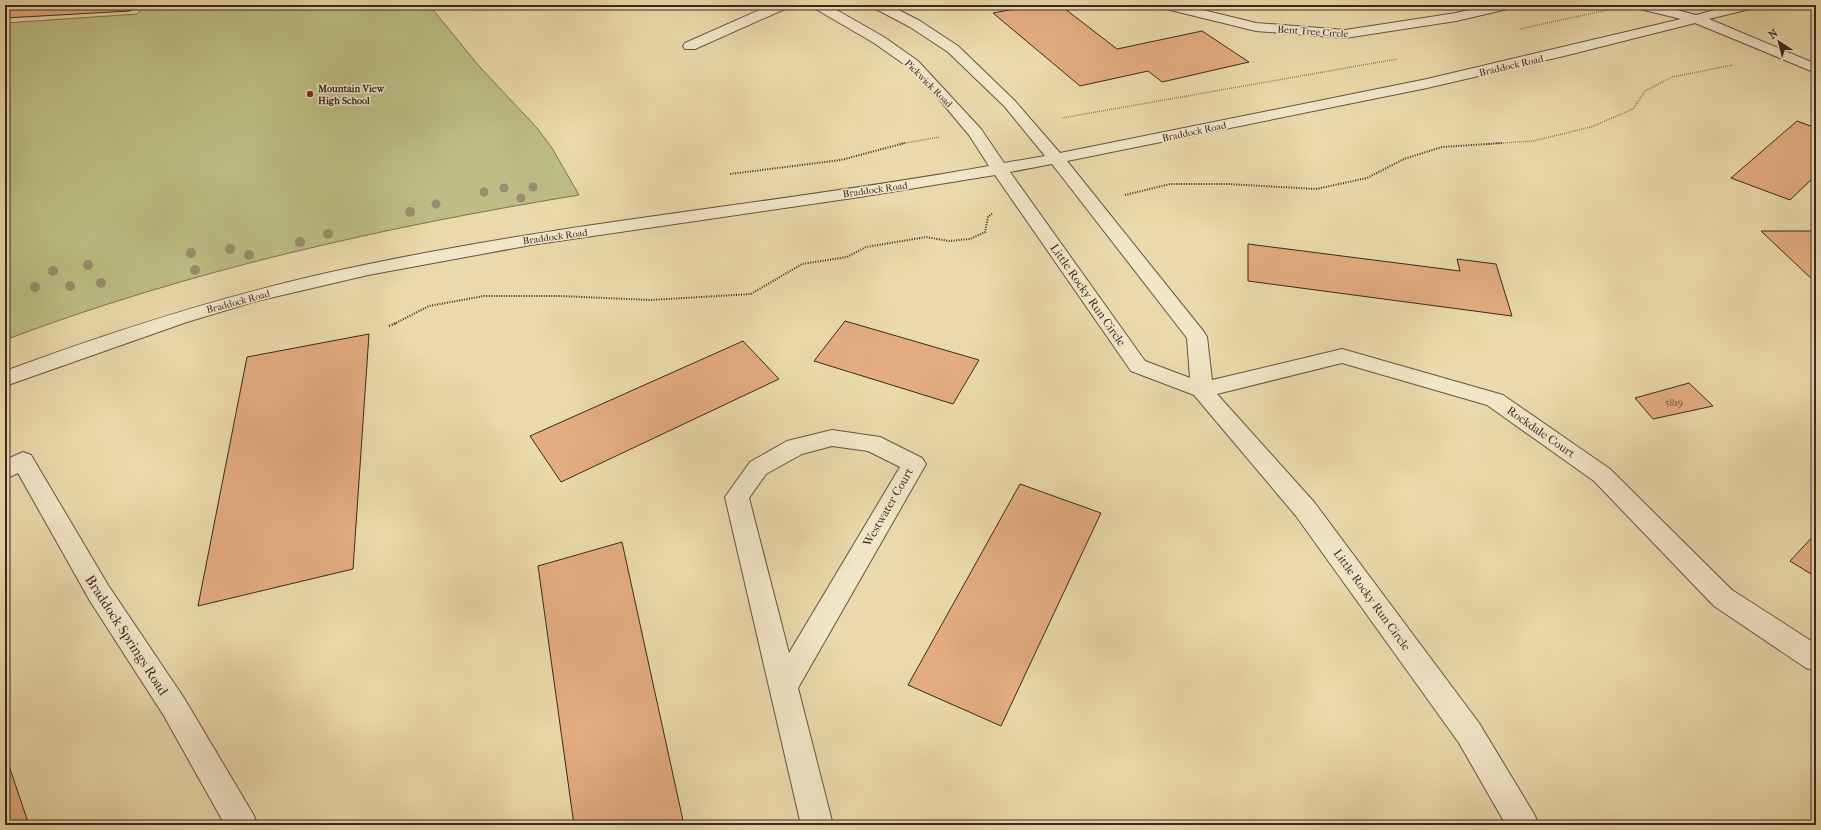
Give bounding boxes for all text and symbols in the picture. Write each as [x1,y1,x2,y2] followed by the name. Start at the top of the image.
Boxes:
[1759,22,1799,62] north arrow
[1277,24,1349,40] street label: Bent Tree Circle
[1766,26,1781,42] text: N
[1478,53,1545,79] street label: Braddock Road
[902,57,955,111] street label: Pickwick Road
[317,83,385,107] place label: Mountain View High School
[305,89,315,99] marker: Mountain View High School
[1161,119,1228,145] street label: Braddock Road
[842,179,909,200] street label: Braddock Road
[522,226,589,247] street label: Braddock Road
[1047,241,1129,349] street label: Little Rocky Run Circle
[205,288,272,316] street label: Braddock Road
[1665,397,1683,409] house number: 5819
[1504,403,1578,461] street label: Rockdale Court
[859,465,916,550] street label: Westwater Court
[1331,547,1414,653] street label: Little Rocky Run Circle
[81,572,172,699] street label: Braddock Springs Road

